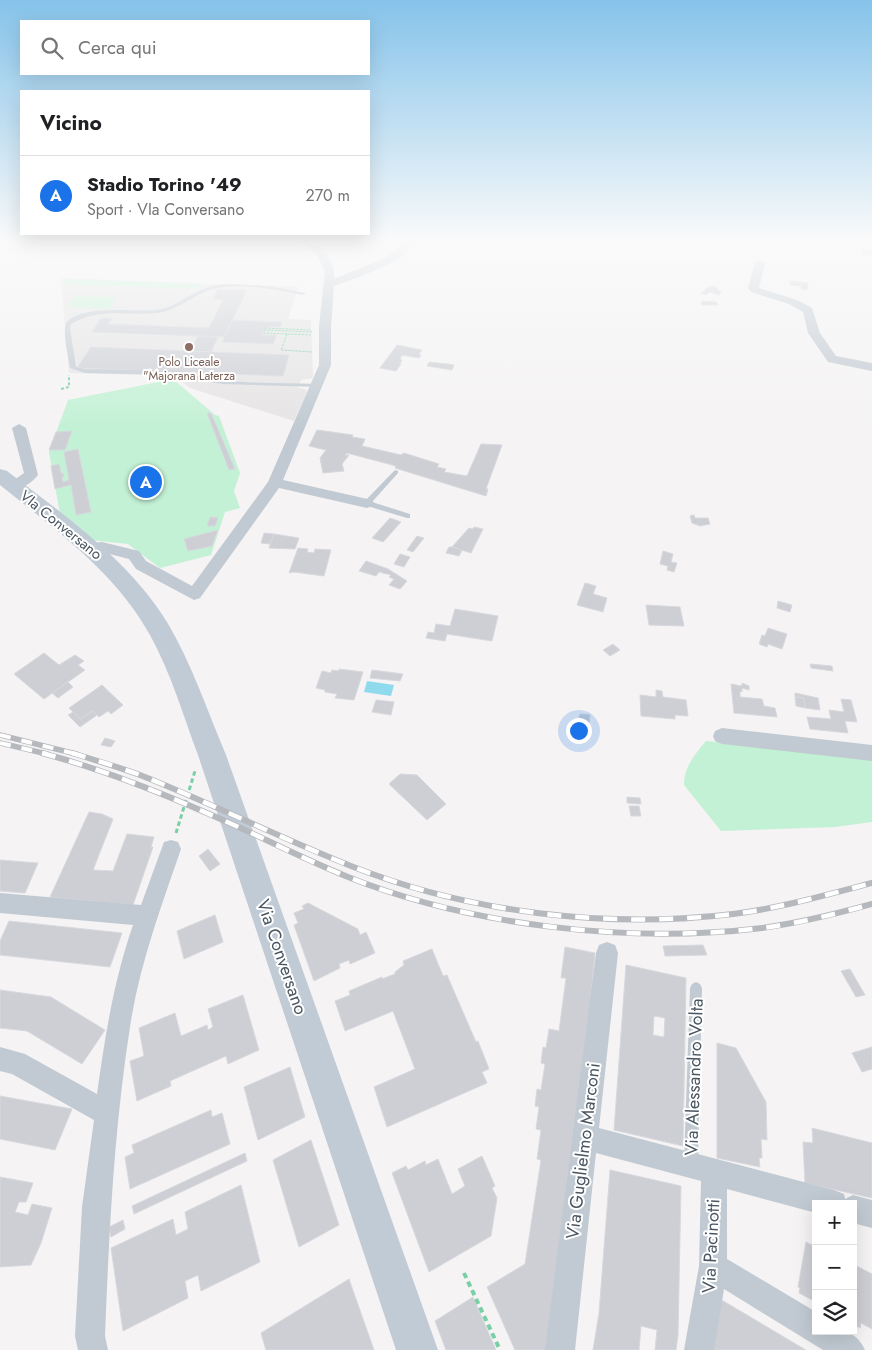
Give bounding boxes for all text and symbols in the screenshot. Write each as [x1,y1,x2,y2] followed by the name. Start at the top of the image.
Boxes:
[20,20,370,75] search box
[38,34,66,62] icon: search
[78,34,157,61] text: Cerca qui
[40,108,102,138] text: Vicino
[87,171,242,198] text: Stadio Torino '49
[50,184,62,207] text: A
[306,184,350,207] text: 270 m
[87,198,244,221] text: Sport · VIa Conversano
[183,341,195,353] marker: Polo Liceale "Majorana Laterza
[143,353,235,385] place label: Polo Liceale "Majorana Laterza
[130,463,162,501] pin: A
[15,485,107,565] street label: VIa Conversano
[566,718,592,744] your location
[250,896,314,1018] street label: Via Conversano
[678,998,710,1156] street label: Via Alessandro Volta
[559,1061,607,1241] street label: Via Guglielmo Marconi
[696,1198,726,1294] street label: Via Pacinotti
[812,1200,857,1335] map controls
[812,1200,857,1245] button: +
[812,1245,857,1290] button: −
[812,1290,857,1335] button: layers

